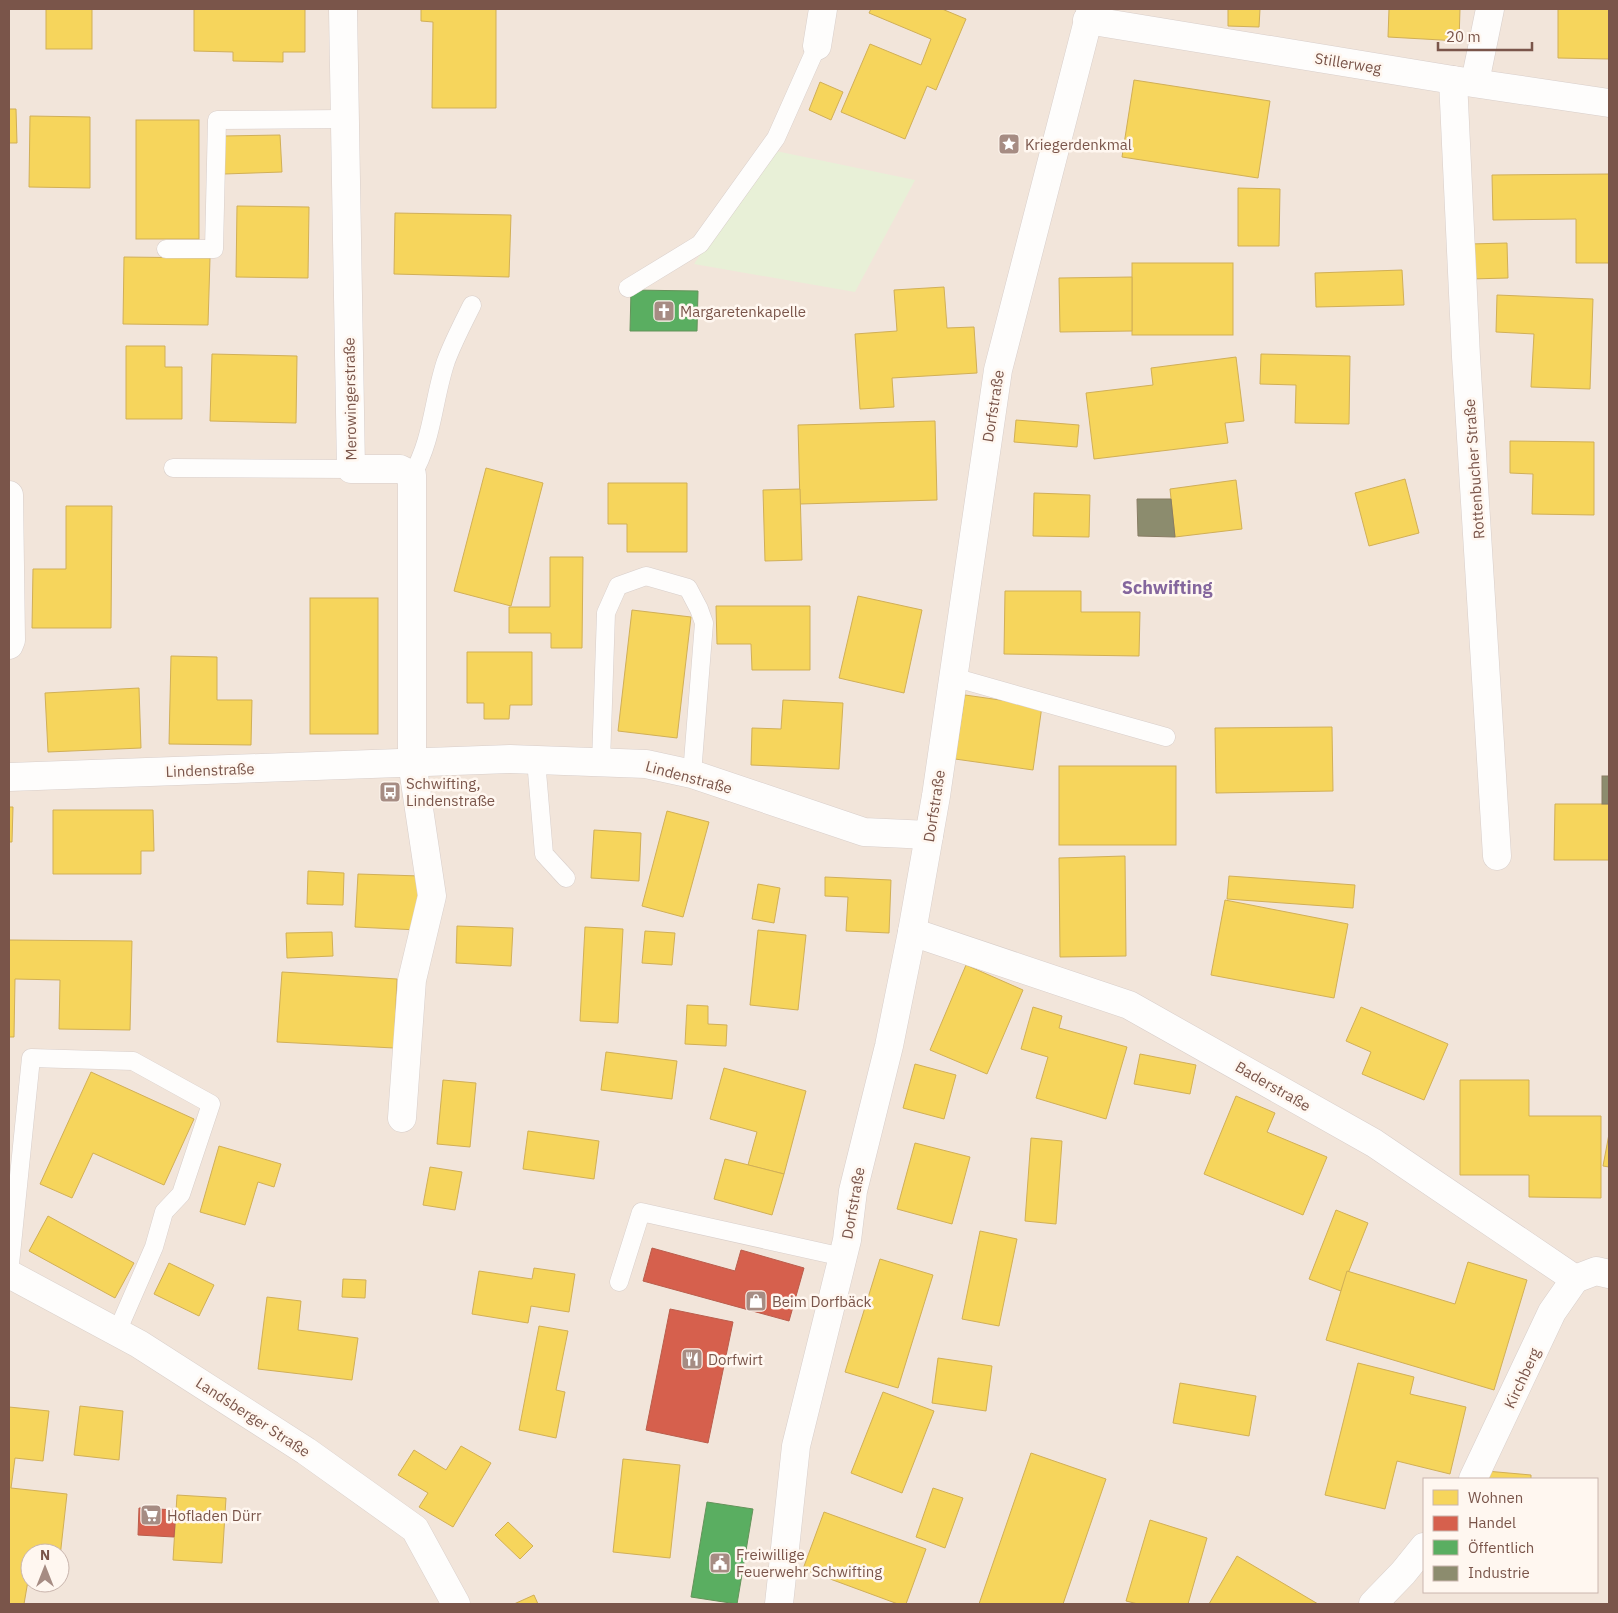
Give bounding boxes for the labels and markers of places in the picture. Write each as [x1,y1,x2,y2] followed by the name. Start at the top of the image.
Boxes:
[997,132,1021,156] place icon: Kriegerdenkmal
[1025,135,1132,154] place label: Kriegerdenkmal
[652,299,676,323] church icon: Margaretenkapelle
[680,302,806,321] place label: Margaretenkapelle
[406,774,495,810] place label: Schwifting, Lindenstraße
[378,780,402,804] bus stop icon: Schwifting, Lindenstraße
[744,1289,768,1313] shop icon: Beim Dorfbäck
[772,1292,872,1311] place label: Beim Dorfbäck
[680,1347,704,1371] restaurant icon: Dorfwirt
[708,1350,763,1369] place label: Dorfwirt
[139,1503,163,1527] supermarket icon: Hofladen Dürr
[167,1506,262,1525] place label: Hofladen Dürr
[736,1545,882,1581] place label: Freiwillige Feuerwehr Schwifting
[708,1551,732,1575] public building icon: Freiwillige Feuerwehr Schwifting

